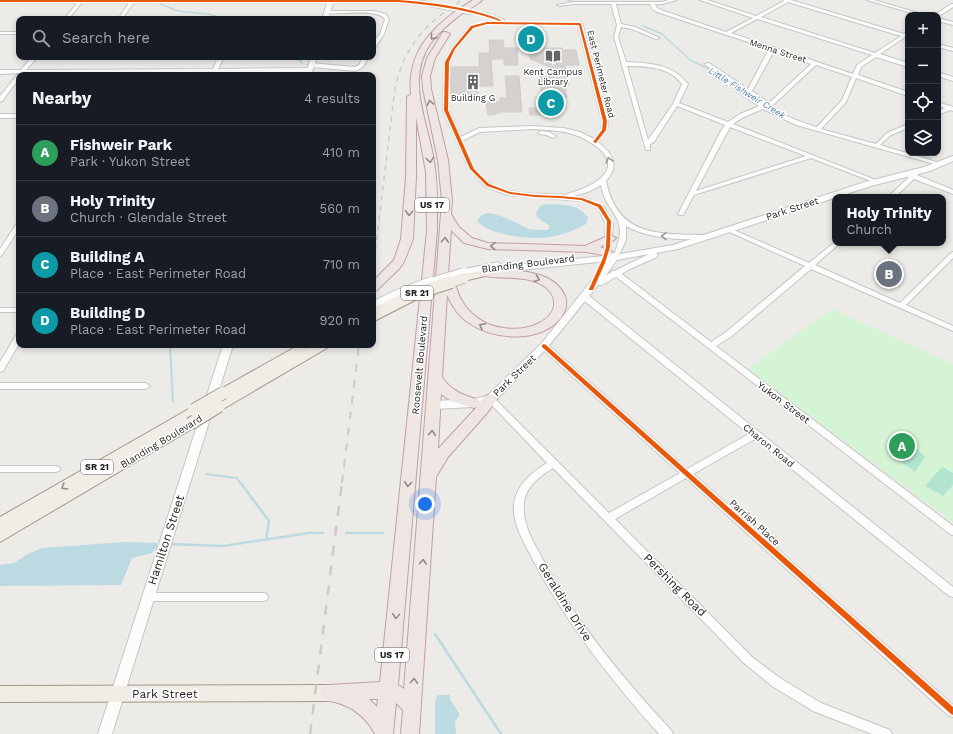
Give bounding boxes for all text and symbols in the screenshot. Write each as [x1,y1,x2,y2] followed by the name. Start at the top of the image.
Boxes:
[905,12,941,156] map controls
[905,12,941,48] button: +
[16,16,376,60] search box
[518,24,544,54] pin: D
[30,27,52,49] icon: search
[62,29,150,47] text: Search here
[585,29,617,119] street label: East Perimeter Road
[431,32,438,39] one-way arrow
[748,37,808,65] street label: Menna Street
[544,47,562,65] library icon: Kent Campus Library
[905,48,941,84] button: −
[707,65,788,121] water label: Little Fishweir Creek
[524,67,583,87] place label: Kent Campus Library
[464,73,482,91] building icon: Building G
[905,84,941,120] button: locate
[32,88,91,108] text: Nearby
[538,88,564,118] pin: C
[304,91,360,106] text: 4 results
[451,93,495,103] place label: Building G
[427,100,435,106] one-way arrow
[905,120,941,156] button: layers
[70,136,172,154] text: Fishweir Park
[41,145,49,160] text: A
[322,145,360,160] text: 410 m
[70,154,190,169] text: Park · Yukon Street
[425,157,434,163] one-way arrow
[605,157,614,164] one-way arrow
[70,192,155,210] text: Holy Trinity
[832,194,946,246] popup
[764,195,821,222] street label: Park Street
[415,198,449,212] road number: US 17
[41,201,49,216] text: B
[320,201,360,216] text: 560 m
[846,204,932,222] text: Holy Trinity
[70,210,227,225] text: Church · Glendale Street
[404,210,413,216] one-way arrow
[846,222,892,237] text: Church
[661,231,667,240] one-way arrow
[441,237,450,243] one-way arrow
[490,242,496,250] one-way arrow
[70,248,144,266] text: Building A
[481,252,575,275] street label: Blanding Boulevard
[41,257,49,272] text: C
[323,257,360,272] text: 710 m
[876,259,902,289] pin: B
[70,266,246,281] text: Place · East Perimeter Road
[533,275,540,283] one-way arrow
[401,286,433,300] road number: SR 21
[70,304,145,322] text: Building D
[40,313,50,328] text: D
[319,313,360,328] text: 920 m
[410,315,429,415] street label: Roosevelt Boulevard
[70,322,246,337] text: Place · East Perimeter Road
[479,323,486,331] one-way arrow
[491,352,538,398] street label: Park Street
[755,379,813,426] street label: Yukon Street
[118,413,204,470] street label: Blanding Boulevard
[741,421,796,469] street label: Charon Road
[428,430,436,436] one-way arrow
[889,431,915,461] pin: A
[81,460,113,474] road number: SR 21
[403,481,412,487] one-way arrow
[61,482,68,489] one-way arrow
[145,493,187,587] street label: Hamilton Street
[415,494,435,514] your location
[727,497,782,548] street label: Parrish Place
[641,551,709,619] street label: Pershing Road
[418,559,427,565] one-way arrow
[535,560,595,644] street label: Geraldine Drive
[391,613,400,619] one-way arrow
[375,648,409,662] road number: US 17
[410,678,419,684] one-way arrow
[132,687,198,701] street label: Park Street

